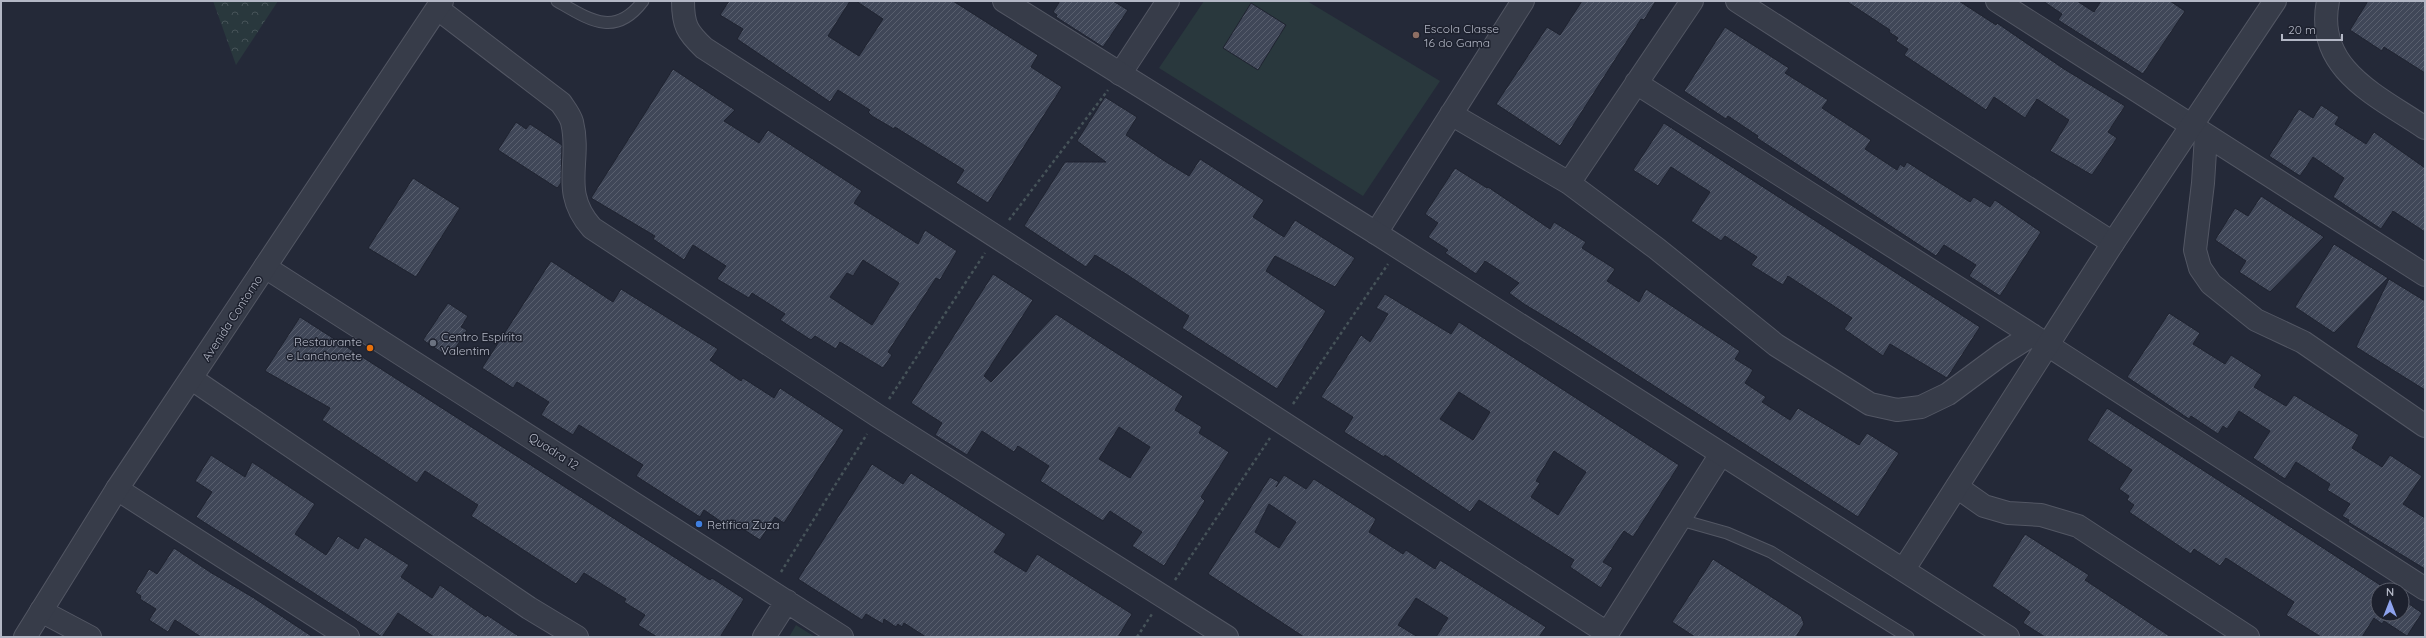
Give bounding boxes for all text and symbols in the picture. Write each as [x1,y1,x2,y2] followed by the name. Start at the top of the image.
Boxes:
[2282,16,2342,42] scale bar
[1424,21,1499,50] place label: Escola Classe 16 do Gama
[2288,22,2316,37] text: 20 m
[1411,30,1421,40] marker: Escola Classe 16 do Gama
[199,272,265,364] street label: Avenida Contorno
[441,329,522,358] place label: Centro Espírita Valentim
[287,334,362,363] place label: Restaurante e Lanchonete
[428,338,438,348] marker: Centro Espírita Valentim
[365,343,375,353] marker: Restaurante e Lanchonete
[526,429,582,473] street label: Quadra 12
[707,517,780,532] place label: Retífica Zuza
[694,519,704,529] marker: Retífica Zuza
[2370,582,2410,622] north arrow
[2386,585,2394,599] text: N

